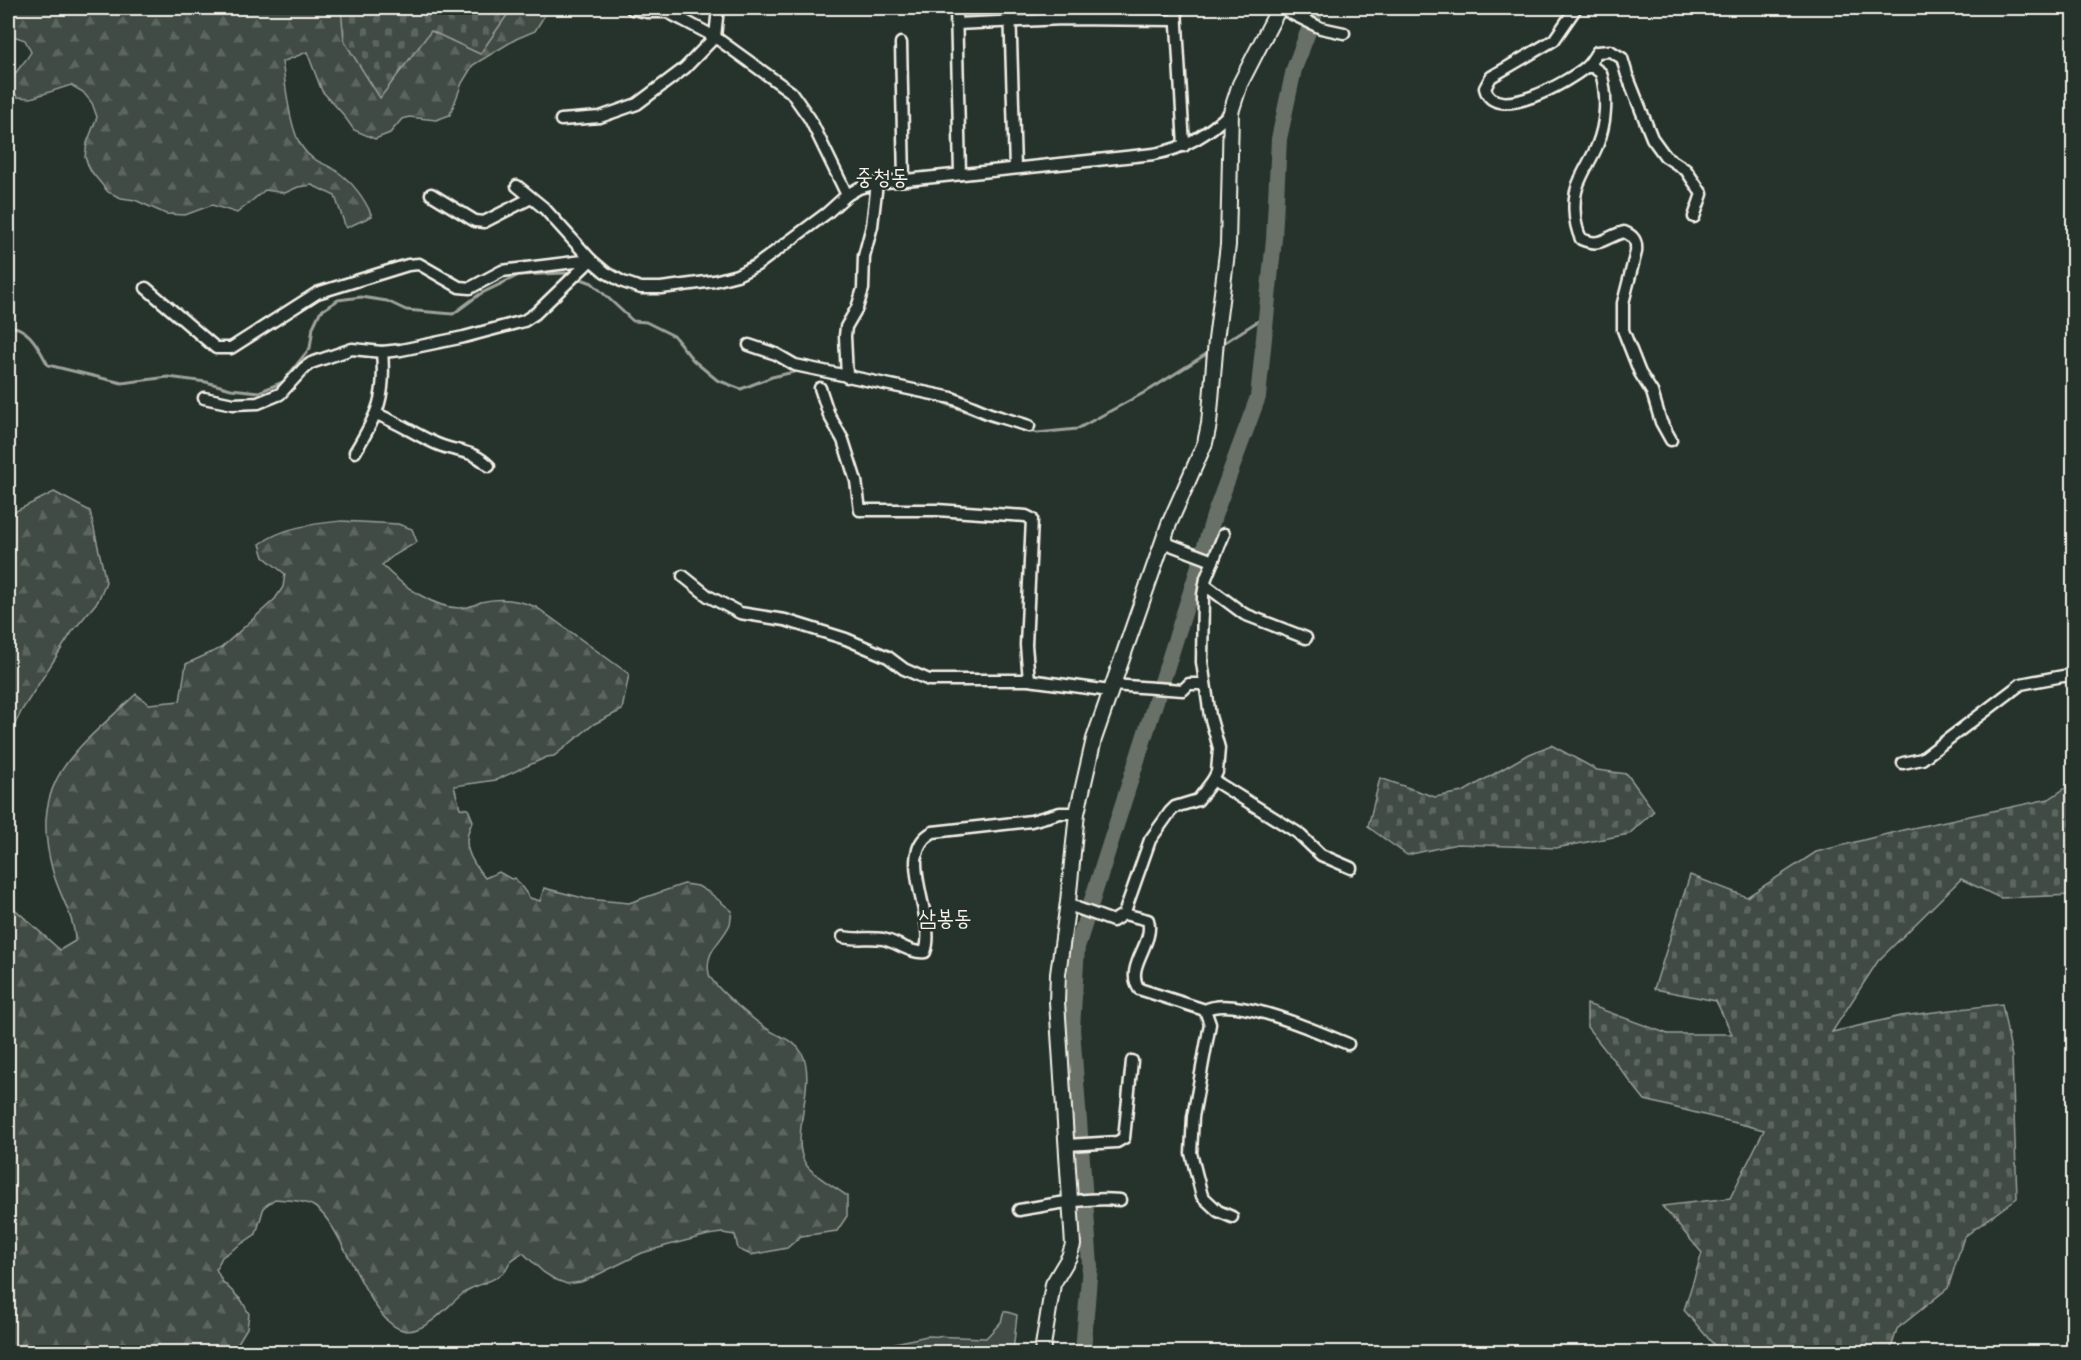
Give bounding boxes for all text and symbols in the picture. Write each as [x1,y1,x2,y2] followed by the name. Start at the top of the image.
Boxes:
[855,162,909,193] district label: 중청동
[918,903,972,934] district label: 삼봉동

